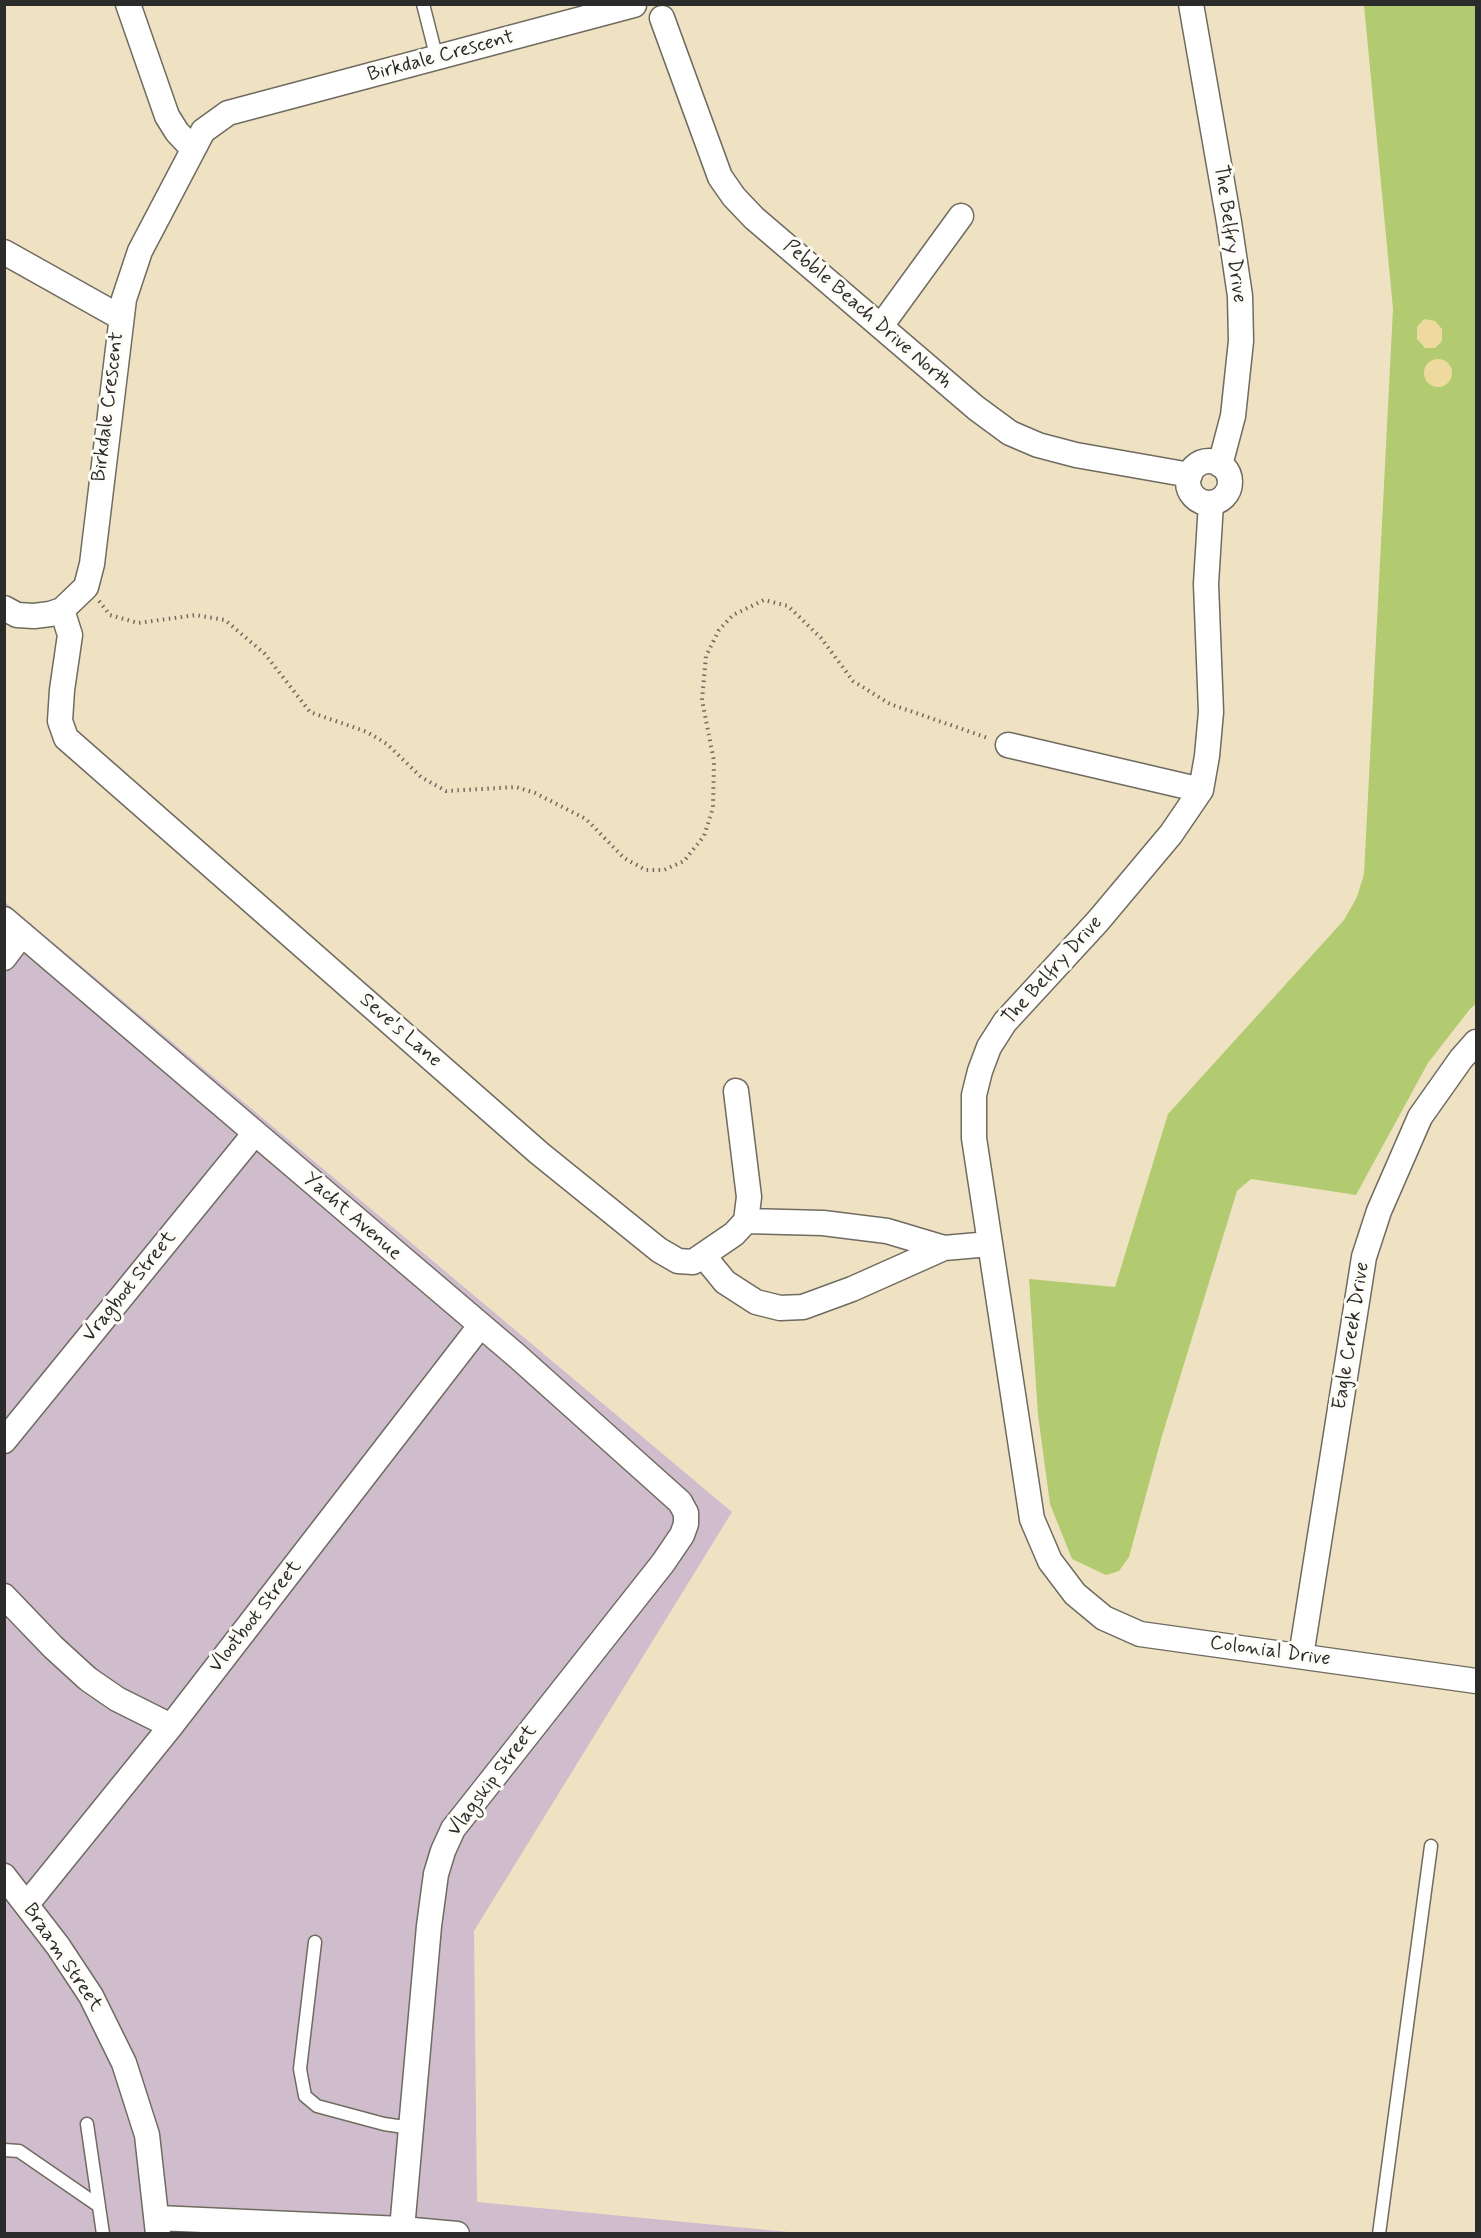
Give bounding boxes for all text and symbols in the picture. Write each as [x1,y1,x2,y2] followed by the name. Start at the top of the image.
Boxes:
[365,26,517,88] street label: Birkdale Crescent
[1207,164,1251,304] street label: The Belfry Drive
[778,235,956,395] street label: Pebble Beach Drive North
[88,331,130,483] street label: Birkdale Crescent
[998,911,1108,1031] street label: The Belfry Drive
[354,989,446,1073] street label: Seve's Lane
[298,1168,406,1266] street label: Yacht Avenue
[78,1227,182,1347] street label: Vragboot Street
[1328,1260,1376,1412] street label: Eagle Creek Drive
[205,1556,307,1678] street label: Vlootboot Street
[1208,1632,1332,1672] street label: Colonial Drive
[443,1720,543,1842] street label: Vlagskip Street
[17,1899,107,2017] street label: Braam Street

